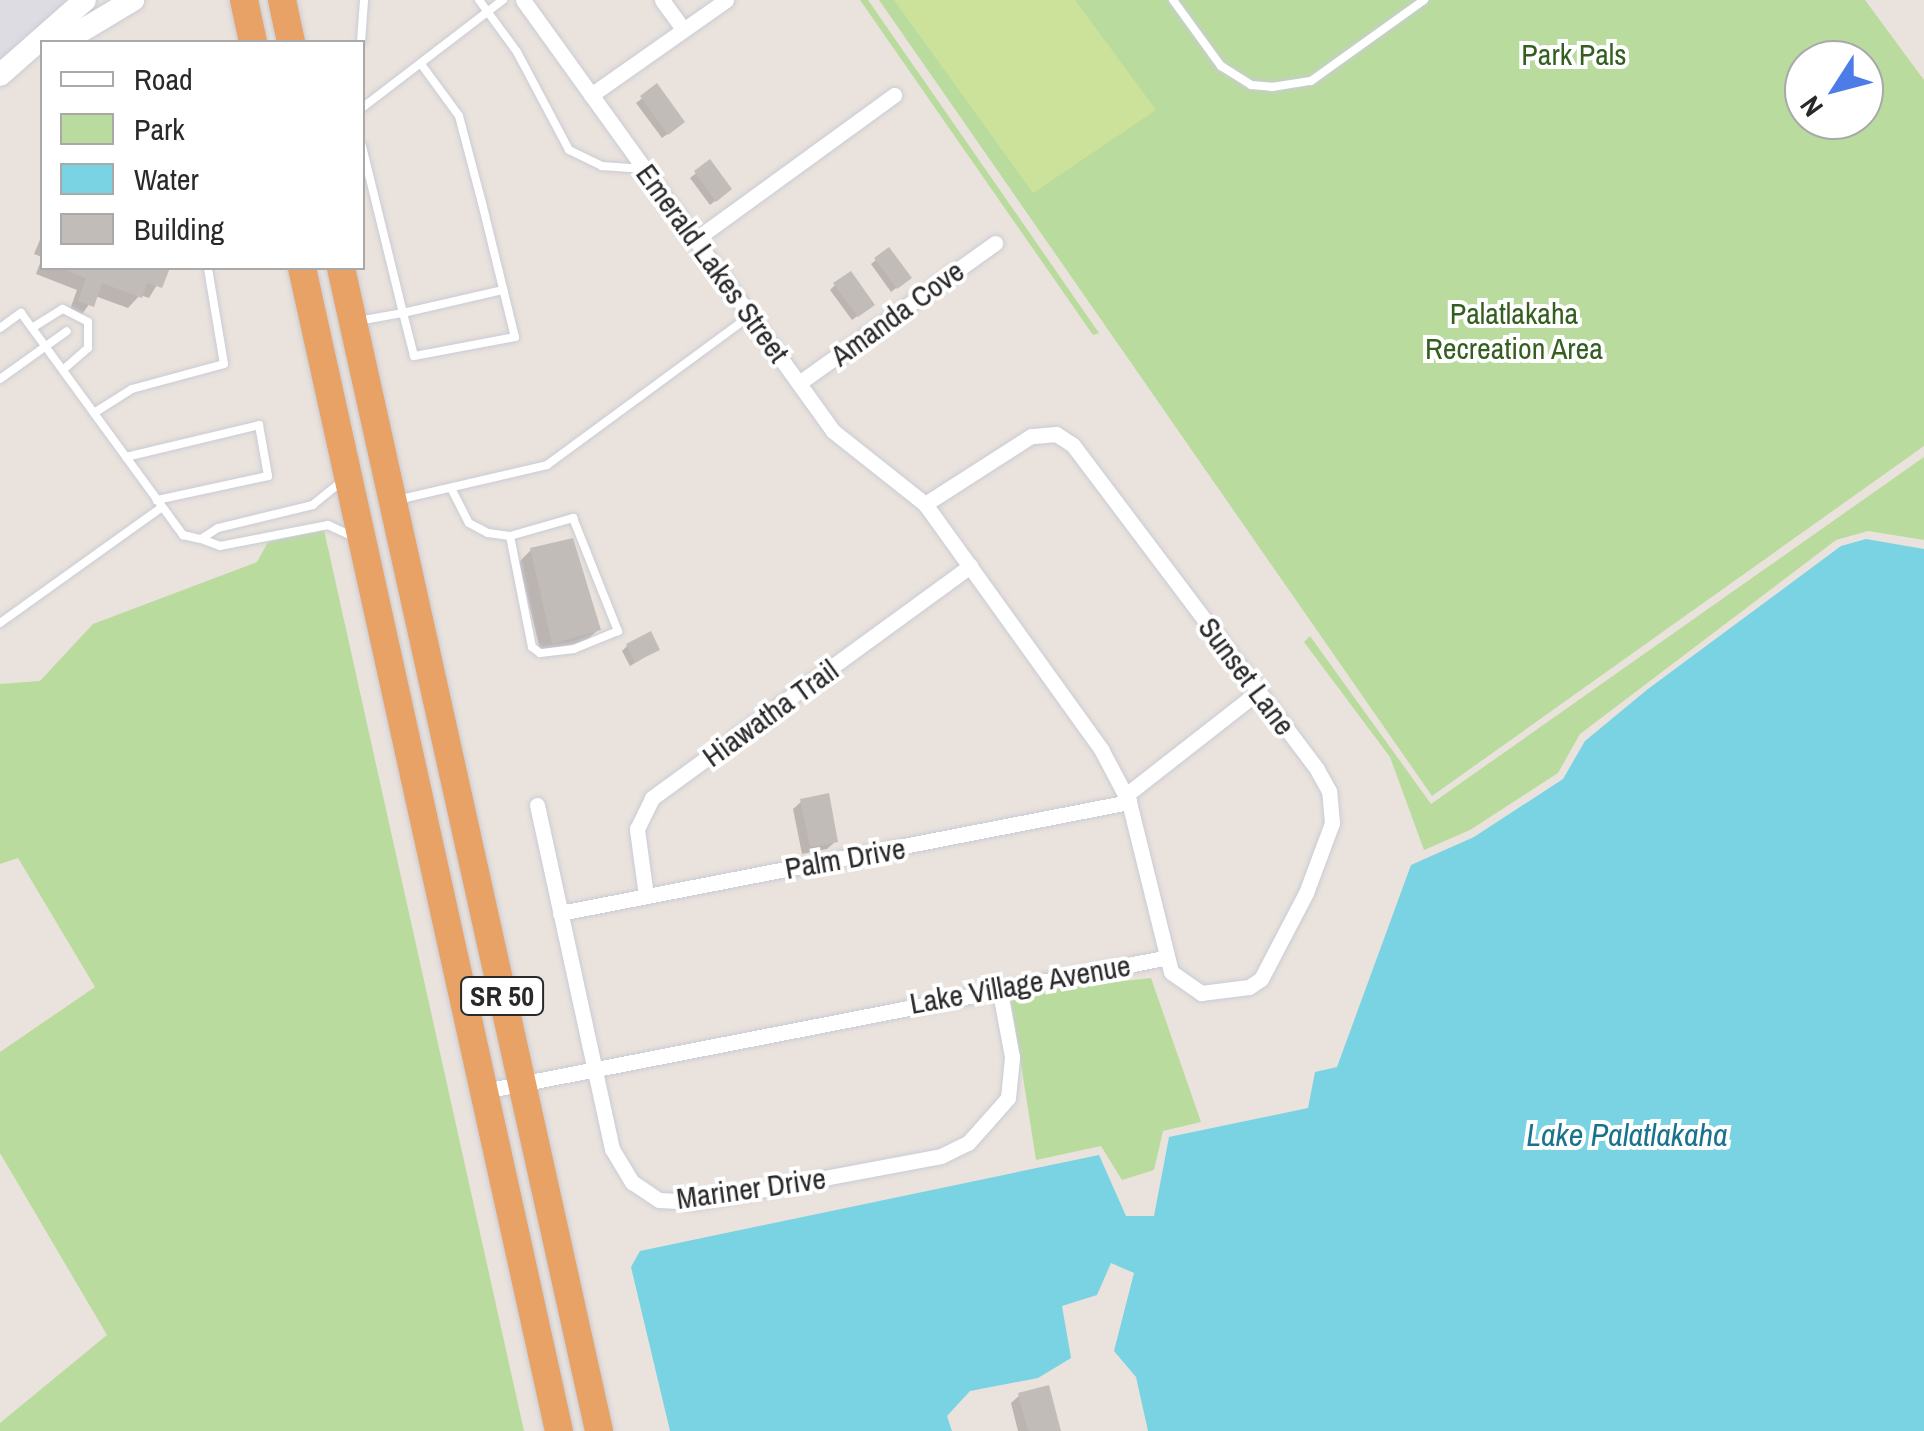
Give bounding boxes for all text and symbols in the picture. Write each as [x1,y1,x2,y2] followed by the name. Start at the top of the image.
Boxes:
[1521,36,1627,72] park label: Park Pals
[40,40,365,270] legend
[1784,40,1884,140] north arrow
[134,59,193,99] text: Road
[1791,89,1832,124] text: N
[134,109,185,149] text: Park
[629,157,797,369] street label: Emerald Lakes Street
[134,159,199,199] text: Water
[134,209,224,249] text: Building
[823,253,971,373] street label: Amanda Cove
[1424,295,1604,366] park label: Palatlakaha Recreation Area
[1191,610,1303,742] street label: Sunset Lane
[695,652,845,774] street label: Hiawatha Trail
[782,830,908,886] street label: Palm Drive
[906,947,1134,1021] street label: Lake Village Avenue
[460,973,544,1019] road number: SR 50
[1526,1116,1728,1154] water label: Lake Palatlakaha
[674,1160,828,1216] street label: Mariner Drive

